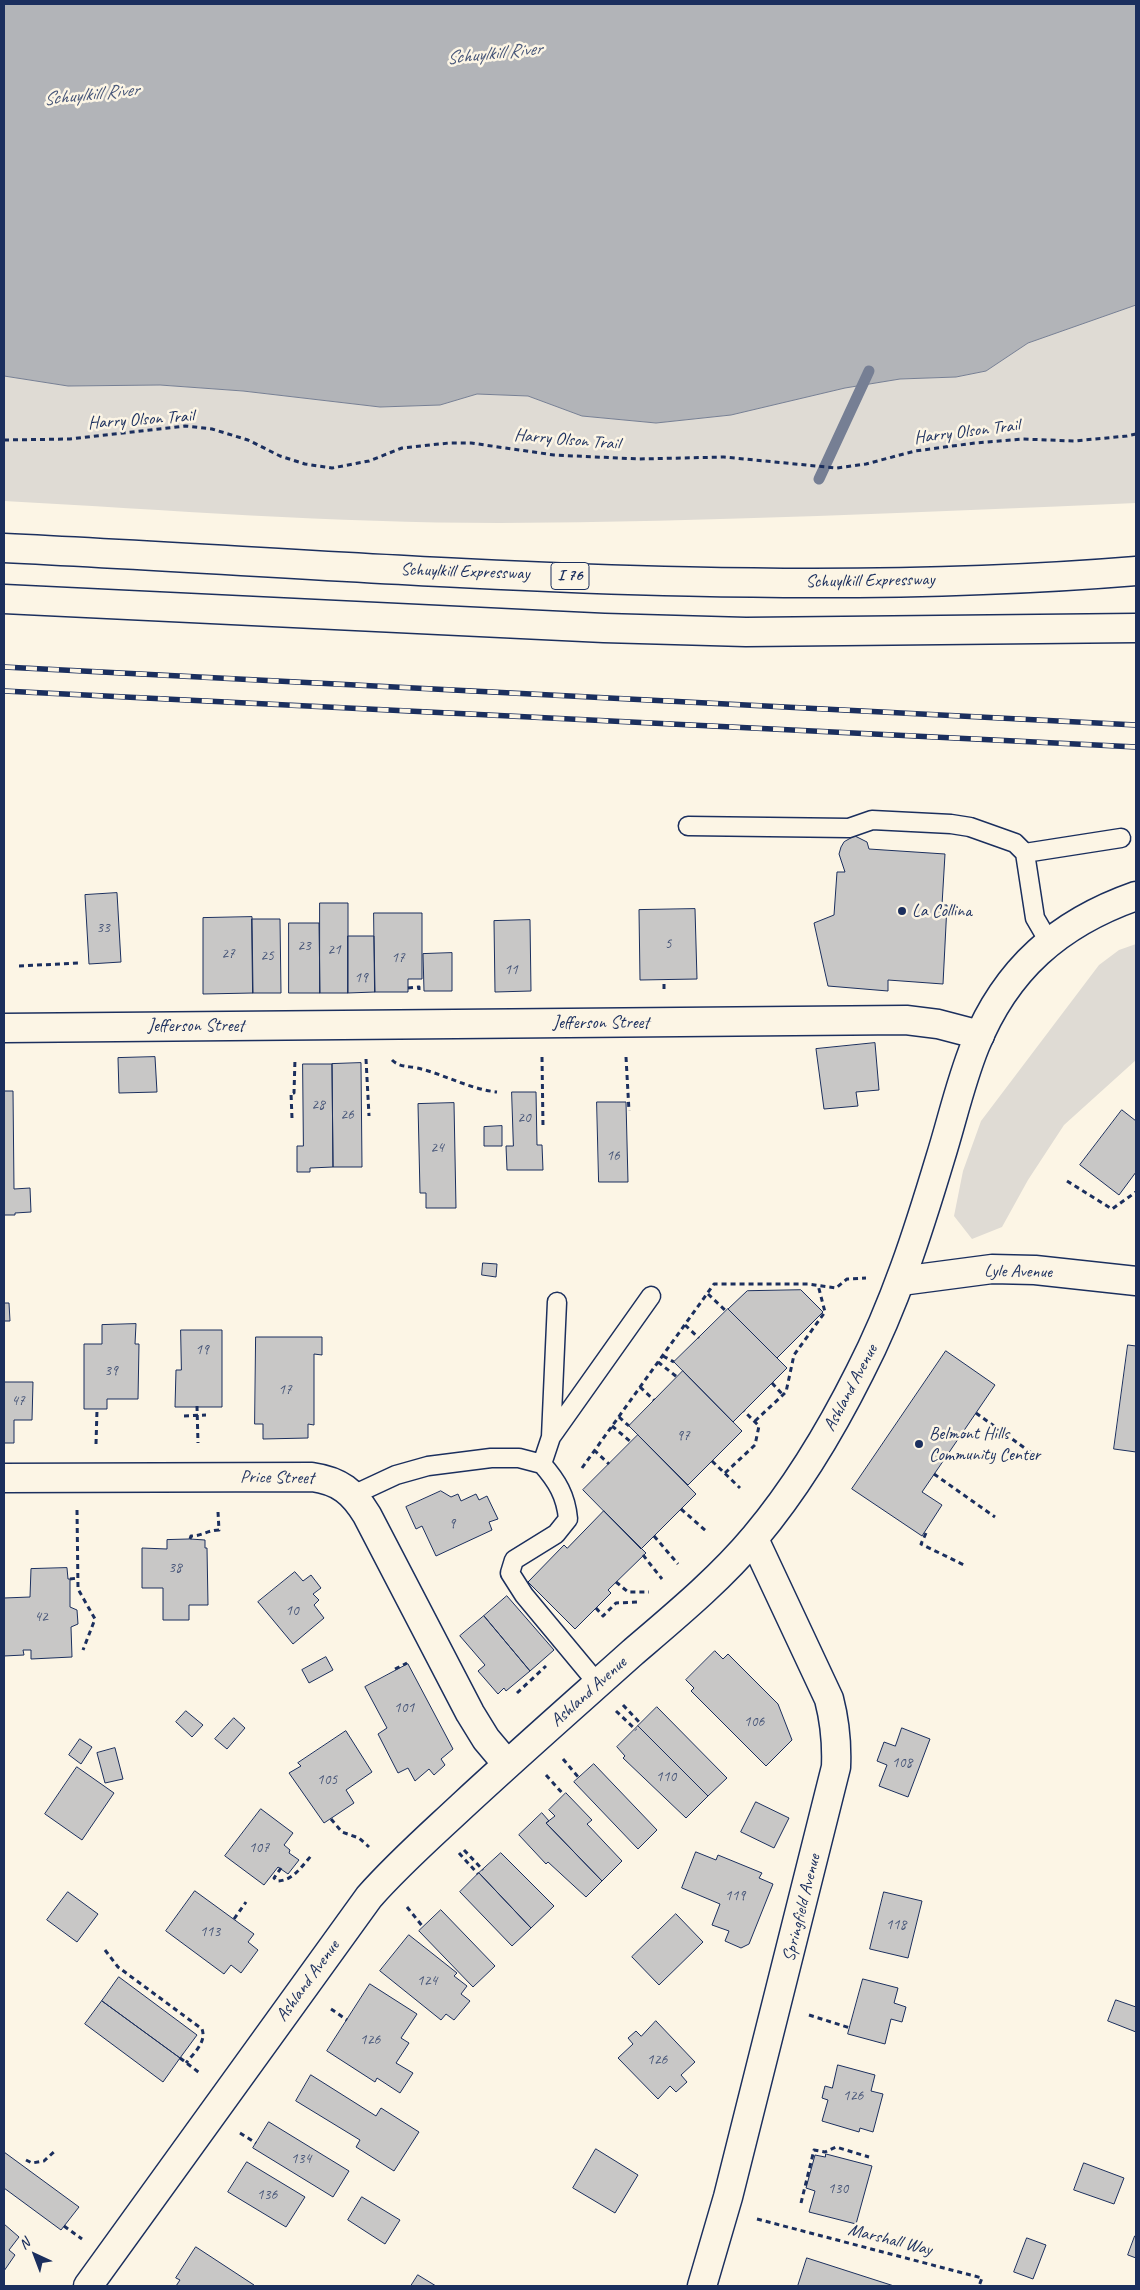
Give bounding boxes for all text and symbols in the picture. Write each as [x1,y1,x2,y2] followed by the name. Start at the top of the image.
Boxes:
[445,38,543,70] water label: Schuylkill River
[42,79,140,111] water label: Schuylkill River
[87,406,195,434] street label: Harry Olson Trail
[913,415,1021,449] street label: Harry Olson Trail
[513,425,621,455] street label: Harry Olson Trail
[400,559,530,585] street label: Schuylkill Expressway
[551,562,589,590] road number: I 76
[805,569,935,593] street label: Schuylkill Expressway
[912,900,972,922] place label: La Collina
[896,905,908,917] marker: La Collina
[96,919,110,937] house number: 33
[665,935,671,953] house number: 5
[297,937,311,955] house number: 23
[327,941,341,959] house number: 21
[221,945,235,963] house number: 27
[260,947,274,965] house number: 25
[391,949,405,967] house number: 17
[504,961,518,979] house number: 11
[354,969,368,987] house number: 19
[553,1012,649,1034] street label: Jefferson Street
[148,1015,244,1037] street label: Jefferson Street
[311,1096,325,1114] house number: 28
[340,1106,354,1124] house number: 26
[517,1109,531,1127] house number: 20
[430,1139,444,1157] house number: 24
[606,1147,620,1165] house number: 16
[984,1261,1052,1283] street label: Lyle Avenue
[195,1341,209,1359] house number: 19
[819,1341,883,1435] street label: Ashland Avenue
[104,1362,118,1380] house number: 39
[278,1381,292,1399] house number: 17
[11,1392,25,1410] house number: 47
[929,1423,1040,1466] place label: Belmont Hills Community Center
[676,1427,690,1445] house number: 97
[913,1438,925,1450] marker: Belmont Hills Community Center
[240,1467,314,1489] street label: Price Street
[449,1515,455,1533] house number: 9
[168,1559,182,1577] house number: 38
[285,1602,299,1620] house number: 10
[34,1608,48,1626] house number: 42
[546,1652,632,1732] street label: Ashland Avenue
[394,1699,414,1717] house number: 101
[744,1713,764,1731] house number: 106
[892,1754,912,1772] house number: 108
[656,1768,676,1786] house number: 110
[317,1771,337,1789] house number: 105
[249,1839,269,1857] house number: 107
[778,1852,826,1964] street label: Springfield Avenue
[725,1887,745,1905] house number: 119
[886,1916,906,1934] house number: 118
[200,1923,220,1941] house number: 113
[271,1936,345,2026] street label: Ashland Avenue
[417,1972,437,1990] house number: 124
[360,2031,380,2049] house number: 126
[647,2051,667,2069] house number: 126
[843,2087,863,2105] house number: 126
[291,2150,311,2168] house number: 134
[828,2180,848,2198] house number: 130
[257,2186,277,2204] house number: 136
[846,2219,934,2261] street label: Marshall Way
[10,2230,60,2280] north arrow
[15,2234,33,2253] text: N

